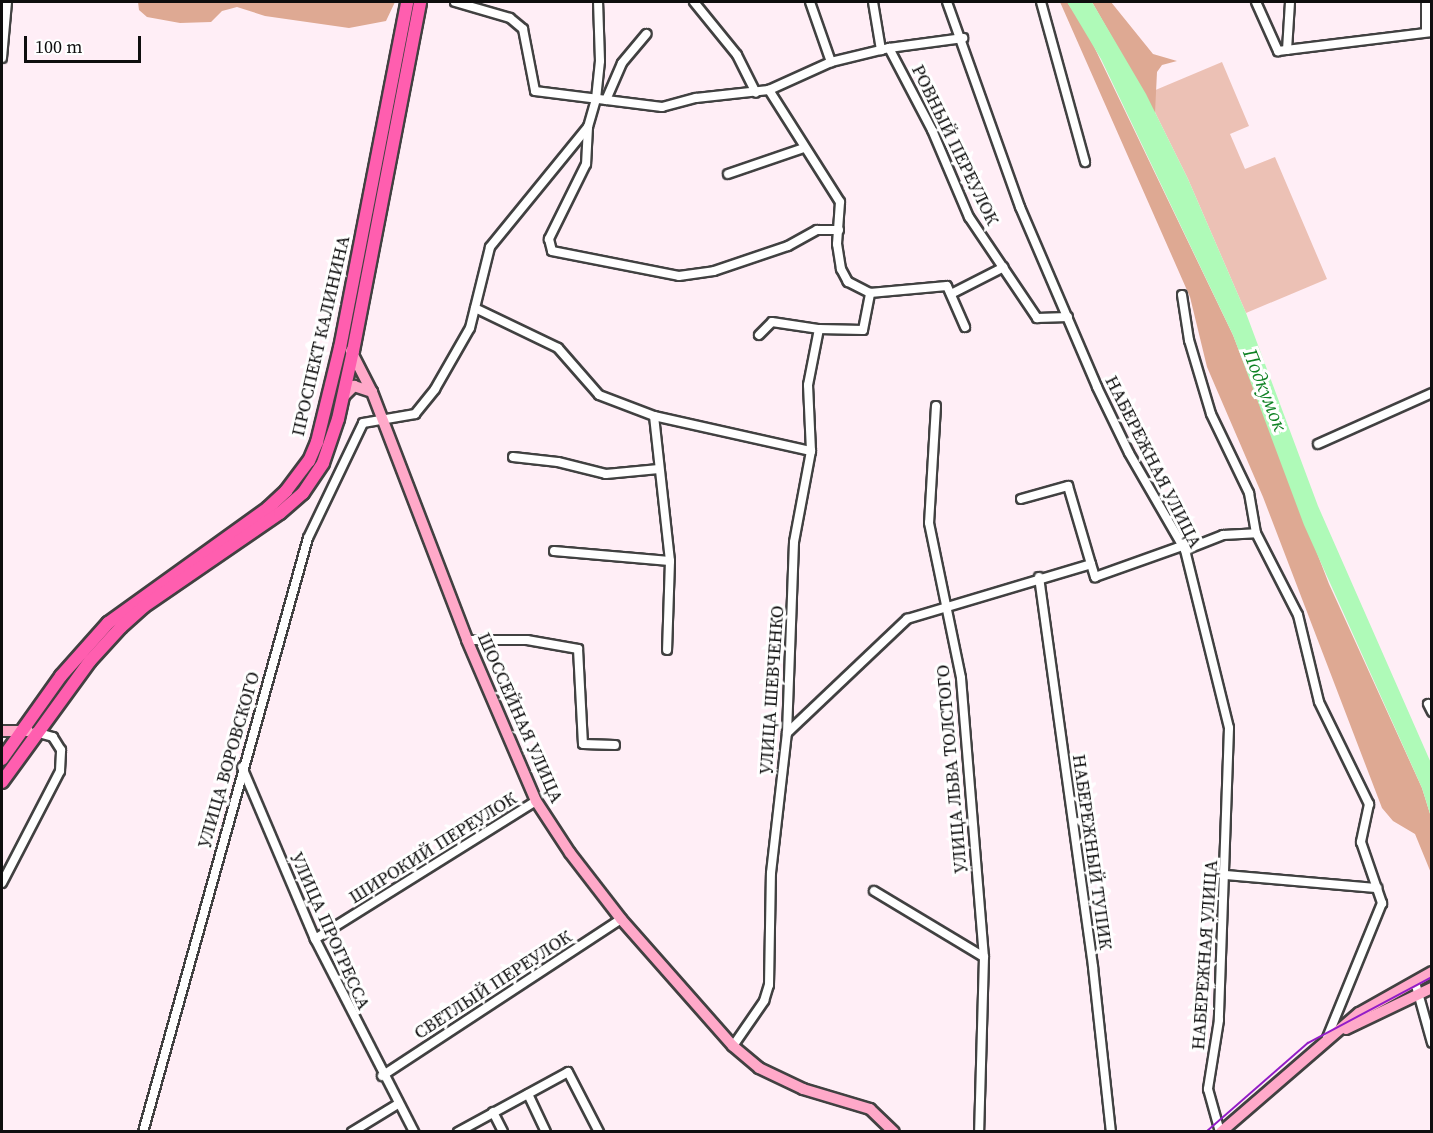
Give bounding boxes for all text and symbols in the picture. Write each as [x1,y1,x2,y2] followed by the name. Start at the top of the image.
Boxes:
[27,24,144,62] scale bar
[35,34,82,59] text: 100 m
[907,61,1003,229] street label: РОВНЫЙ ПЕРЕУЛОК
[287,233,355,439] street label: ПРОСПЕКТ КАЛИНИНА
[1238,345,1292,435] water label: Подкумок
[1100,372,1206,552] street label: НАБЕРЕЖНАЯ УЛИЦА
[755,605,789,775] street label: УЛИЦА ШЕВЧЕНКО
[473,629,567,807] street label: ШОССЕЙНАЯ УЛИЦА
[932,664,972,874] street label: УЛИЦА ЛЬВА ТОЛСТОГО
[193,669,265,851] street label: УЛИЦА ВОРОВСКОГО
[1068,753,1116,951] street label: НАБЕРЕЖНЫЙ ТУПИК
[345,788,521,908] street label: ШИРОКИЙ ПЕРЕУЛОК
[286,849,374,1013] street label: УЛИЦА ПРОГРЕССА
[1188,859,1222,1051] street label: НАБЕРЕЖНАЯ УЛИЦА
[410,926,576,1044] street label: СВЕТЛЫЙ ПЕРЕУЛОК

